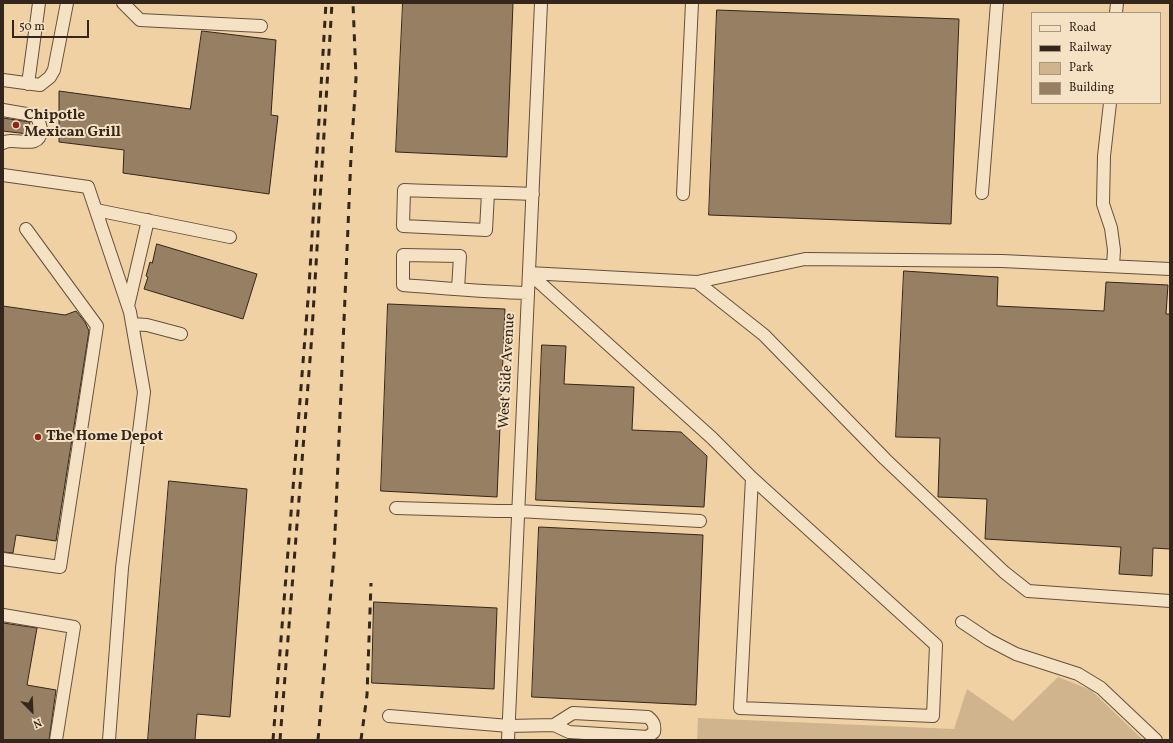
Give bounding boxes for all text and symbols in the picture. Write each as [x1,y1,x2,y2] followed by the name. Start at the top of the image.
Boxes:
[14,12,91,38] scale bar
[1031,12,1161,104] legend
[19,19,45,35] text: 50 m
[1069,20,1096,36] text: Road
[1069,40,1112,56] text: Railway
[1069,60,1094,76] text: Park
[1069,80,1114,96] text: Building
[24,107,121,142] place label: Chipotle Mexican Grill
[11,120,21,130] marker: Chipotle Mexican Grill
[496,313,520,429] street label: West Side Avenue
[46,428,163,446] place label: The Home Depot
[33,432,43,442] marker: The Home Depot
[12,691,52,731] north arrow
[30,714,44,731] text: N

